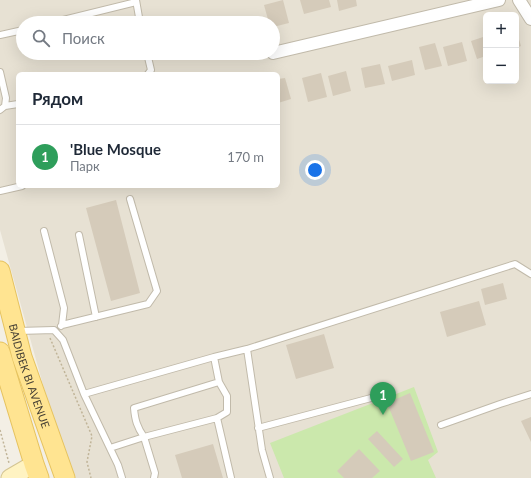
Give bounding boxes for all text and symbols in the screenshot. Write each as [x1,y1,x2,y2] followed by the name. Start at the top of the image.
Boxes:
[483,12,519,84] map controls
[483,12,519,48] button: +
[16,16,280,60] search box
[30,27,52,49] icon: search
[62,29,105,47] text: Поиск
[483,48,519,84] button: −
[32,88,83,109] text: Рядом
[70,140,161,158] text: 'Blue Mosque
[41,149,49,165] text: 1
[227,149,264,165] text: 170 m
[70,158,100,174] text: Парк
[305,160,325,180] your location
[7,322,53,430] street label: BAIDIBEK BI AVENUE
[370,382,396,415] pin: 1

